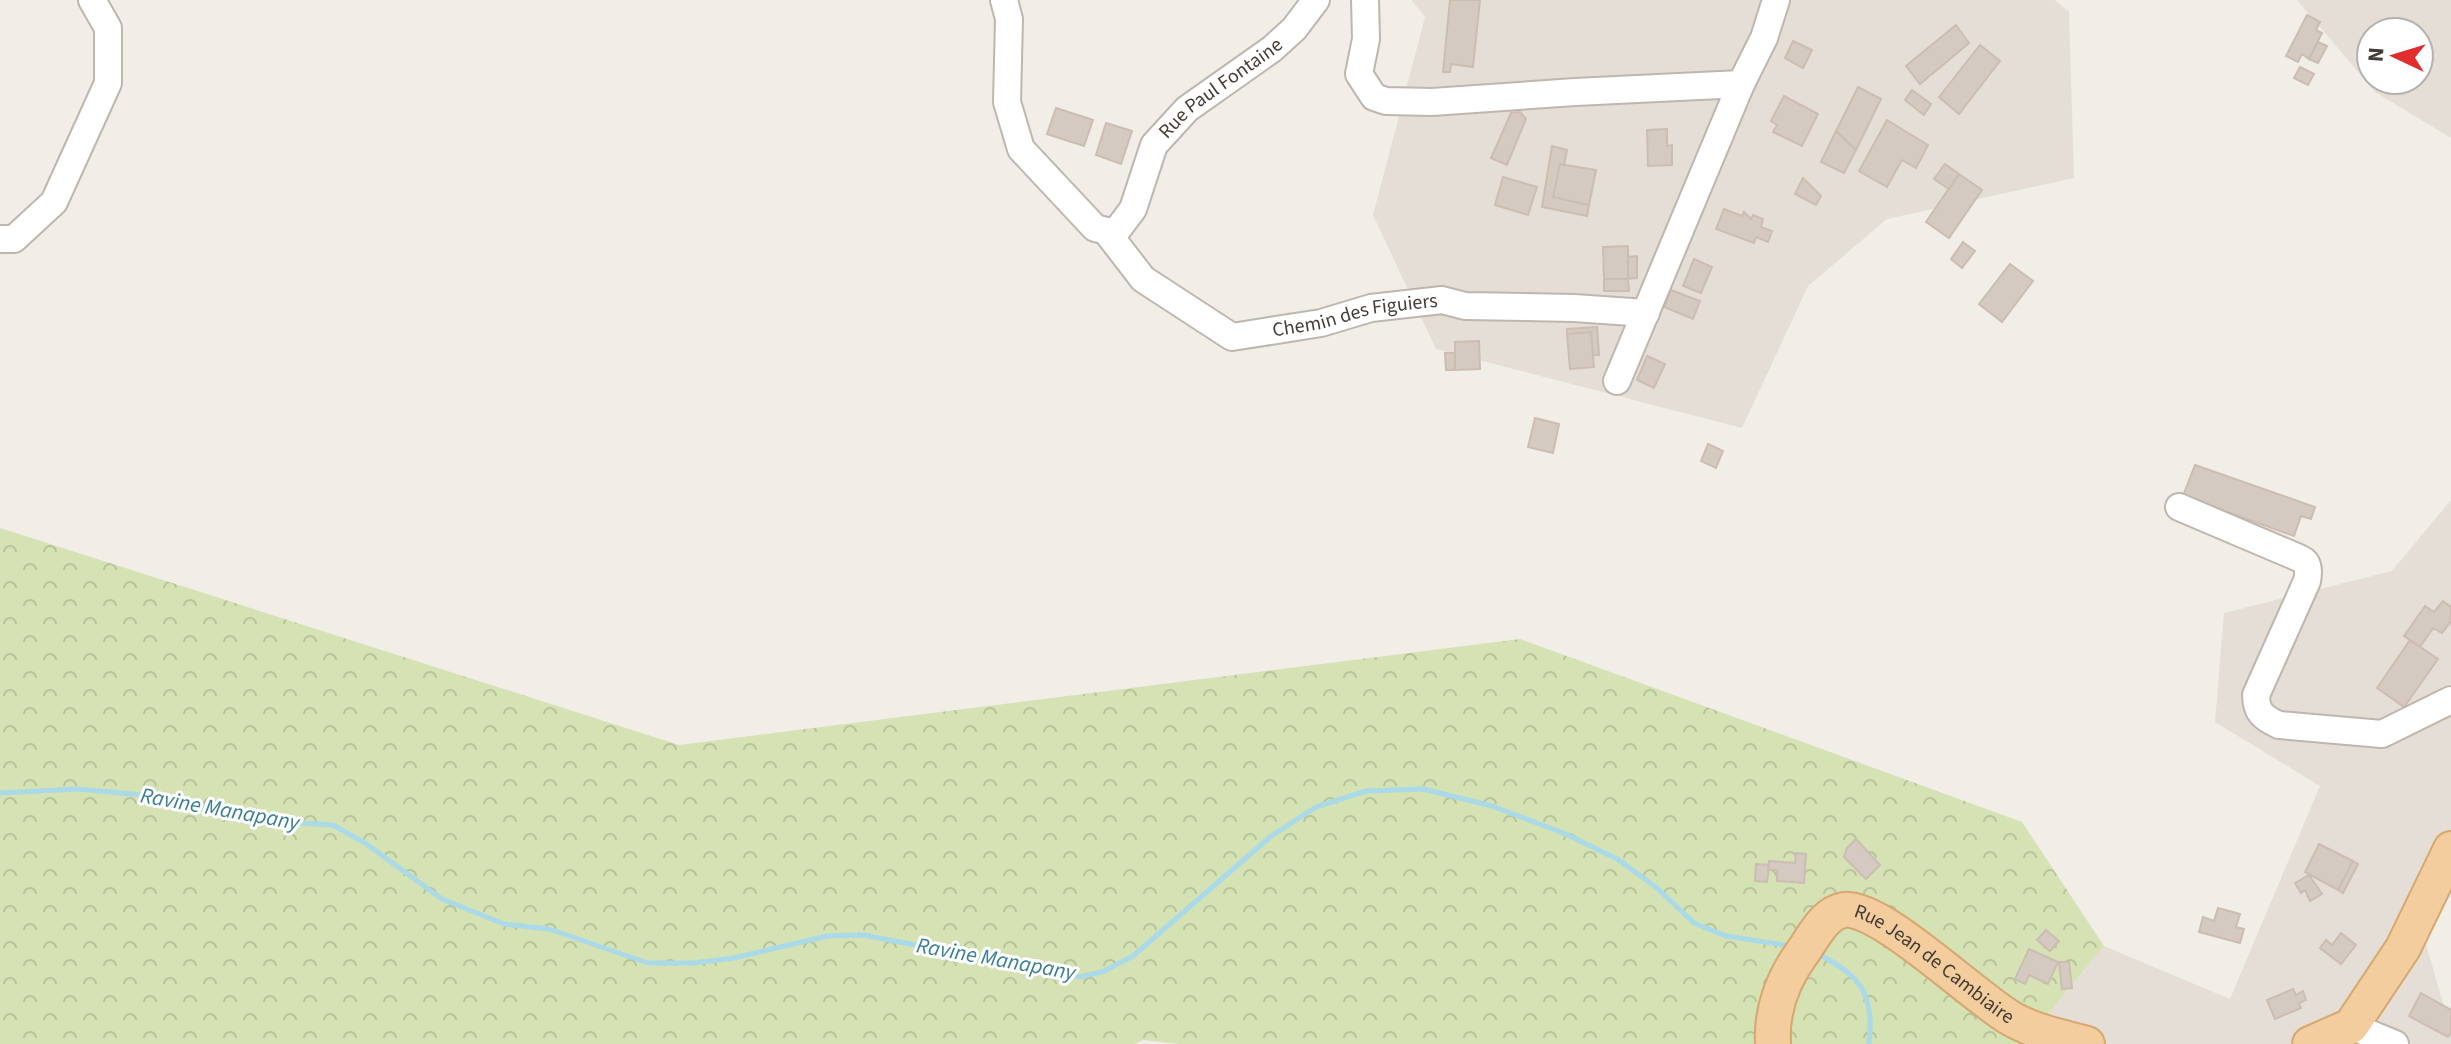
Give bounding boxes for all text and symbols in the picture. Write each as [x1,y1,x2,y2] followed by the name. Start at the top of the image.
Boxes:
[2355,16,2435,96] north arrow
[1152,32,1289,145] street label: Rue Paul Fontaine
[2360,46,2393,63] text: N
[1270,287,1439,344] street label: Chemin des Figuiers
[138,779,303,839] water label: Ravine Manapany
[1850,897,2020,1031] street label: Rue Jean de Cambiaire
[914,929,1079,989] water label: Ravine Manapany

